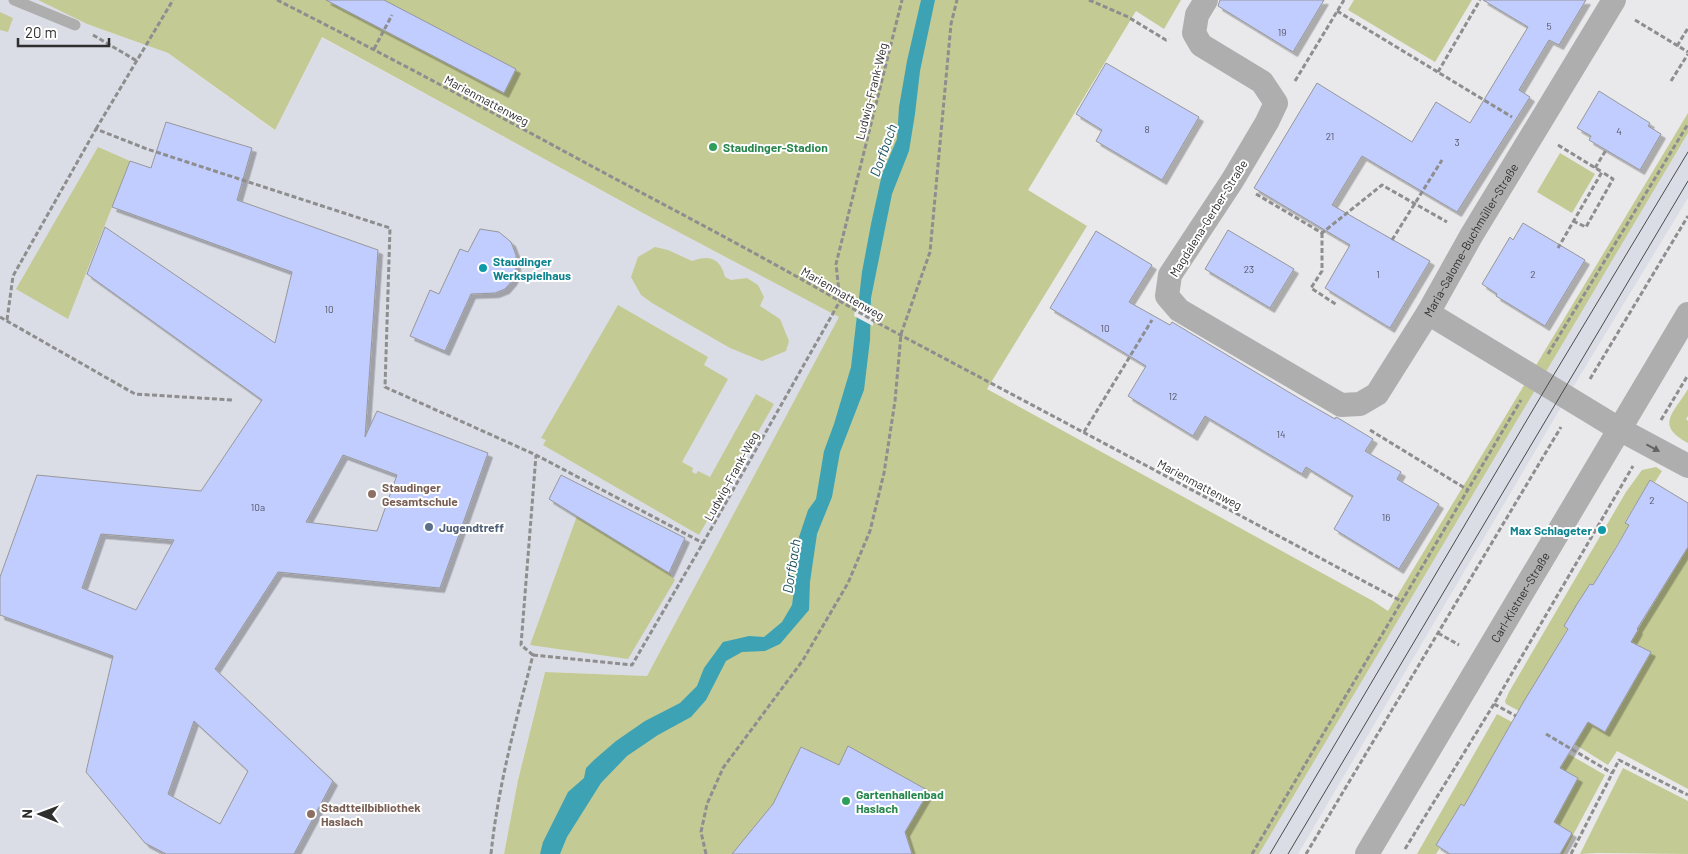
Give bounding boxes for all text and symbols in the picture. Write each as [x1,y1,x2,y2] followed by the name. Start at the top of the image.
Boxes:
[18,15,109,47] scale bar
[1546,20,1552,32] house number: 5
[25,23,57,41] text: 20 m
[1278,26,1286,38] house number: 19
[852,41,890,141] street label: Ludwig-Frank-Weg
[442,72,532,128] street label: Marienmattenweg
[866,121,900,179] water label: Dorfbach
[1144,123,1150,135] house number: 8
[1616,125,1622,137] house number: 4
[1326,130,1334,142] house number: 21
[1454,136,1460,148] house number: 3
[723,140,828,154] place label: Staudinger-Stadion
[707,141,719,153] marker: Staudinger-Stadion
[1166,157,1250,279] street label: Magdalena-Gerber-Straße
[1420,160,1521,319] street label: Maria-Salome-Buchmüller-Straße
[493,254,571,282] place label: Staudinger Werkspielhaus
[477,262,489,274] marker: Staudinger Werkspielhaus
[1244,263,1254,275] house number: 23
[799,264,887,322] street label: Marienmattenweg
[1376,268,1380,280] house number: 1
[1530,268,1536,280] house number: 2
[324,303,334,315] house number: 10
[1100,322,1110,334] house number: 10
[1169,390,1177,402] house number: 12
[1276,428,1286,440] house number: 14
[701,429,761,523] street label: Ludwig-Frank-Weg
[1646,444,1661,452] one-way arrow
[1155,456,1245,512] street label: Marienmattenweg
[382,480,458,508] place label: Staudinger Gesamtschule
[366,488,378,500] marker: Staudinger Gesamtschule
[1649,494,1655,506] house number: 2
[251,501,265,513] house number: 10a
[1382,511,1390,523] house number: 16
[439,520,504,534] place label: Jugendtreff
[423,521,435,533] marker: Jugendtreff
[1510,523,1592,537] place label: Max Schlageter
[1596,524,1608,536] marker: Max Schlageter
[778,538,804,594] water label: Dorfbach
[1488,549,1552,645] street label: Carl-Kistner-Straße
[856,787,944,815] place label: Gartenhallenbad Haslach
[15,789,65,839] north arrow
[840,795,852,807] marker: Gartenhallenbad Haslach
[321,800,421,828] place label: Stadtteilbibliothek Haslach
[305,808,317,820] marker: Stadtteilbibliothek Haslach
[18,809,35,819] text: N

